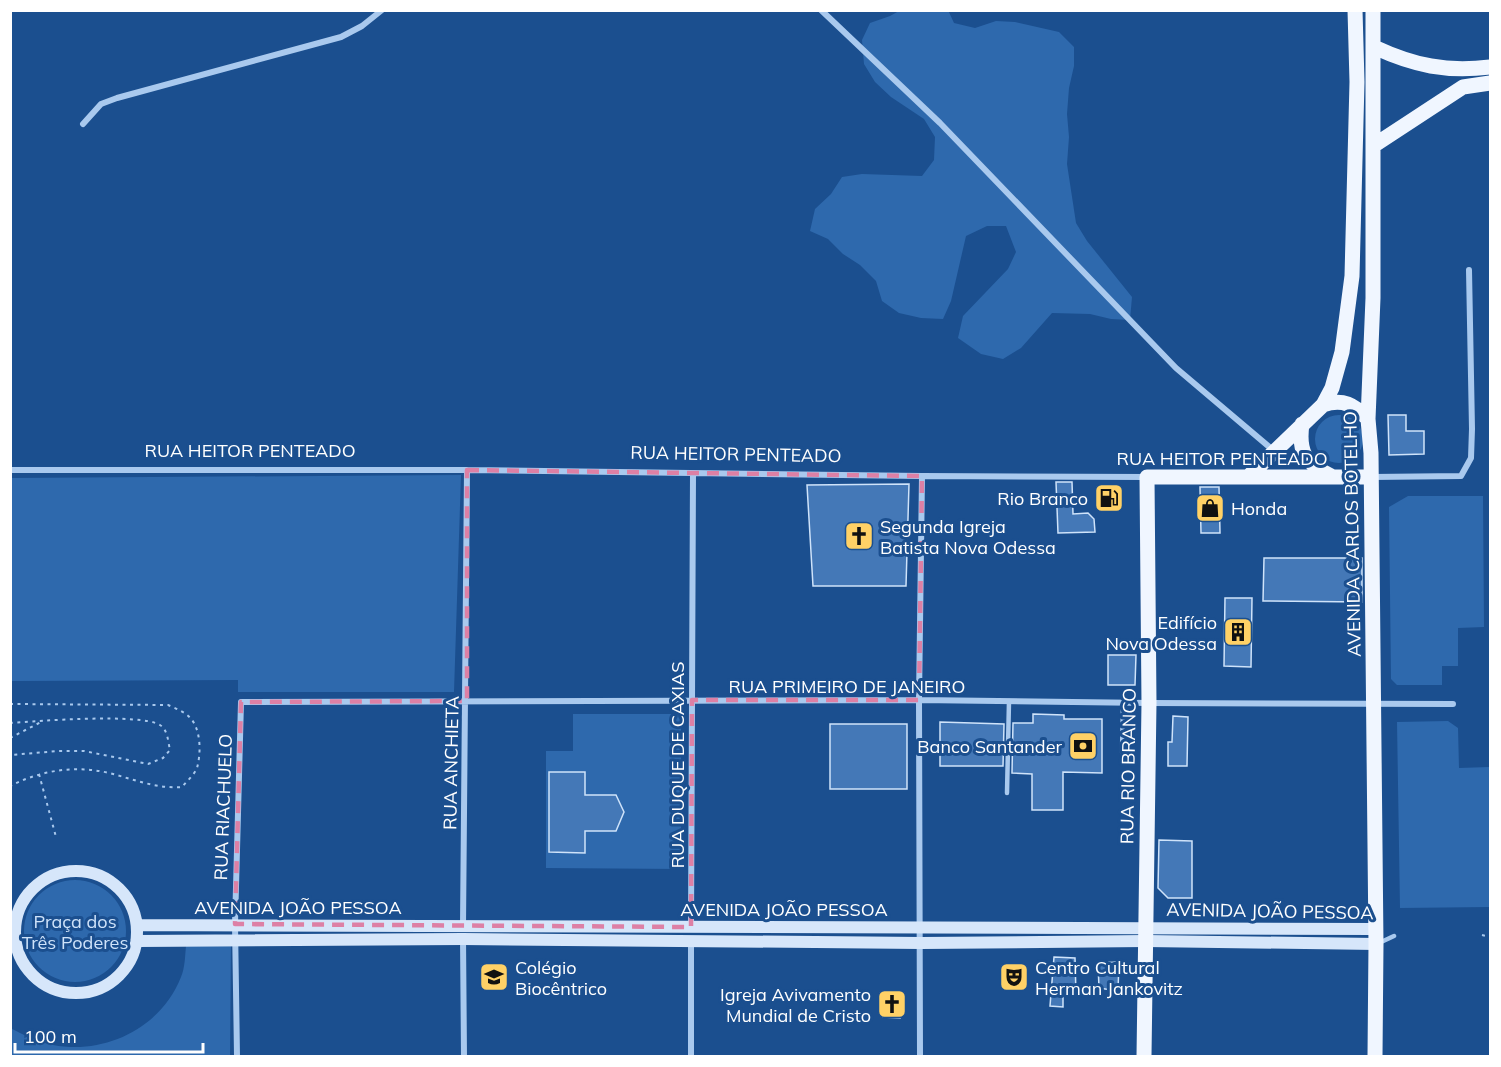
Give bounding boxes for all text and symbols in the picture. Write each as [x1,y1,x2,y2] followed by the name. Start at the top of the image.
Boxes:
[1338,411,1366,657] street label: AVENIDA CARLOS BOTELHO
[144,439,356,462] street label: RUA HEITOR PENTEADO
[630,441,842,467] street label: RUA HEITOR PENTEADO
[1116,447,1328,470] street label: RUA HEITOR PENTEADO
[1093,482,1125,514] fuel station icon: Rio Branco
[997,487,1088,510] place label: Rio Branco
[1194,492,1226,524] shop icon: Honda
[1231,497,1287,520] place label: Honda
[880,515,1056,559] place label: Segunda Igreja Batista Nova Odessa
[843,520,875,552] church icon: Segunda Igreja Batista Nova Odessa
[1105,611,1217,655] place label: Edifício Nova Odessa
[1222,616,1254,648] building icon: Edifício Nova Odessa
[666,662,689,868] street label: RUA DUQUE DE CAXIAS
[729,675,965,698] street label: RUA PRIMEIRO DE JANEIRO
[1115,688,1141,844] street label: RUA RIO BRANCO
[438,696,464,830] street label: RUA ANCHIETA
[1067,730,1099,762] bank icon: Banco Santander
[209,733,237,881] street label: RUA RIACHUELO
[917,735,1062,758] place label: Banco Santander
[194,896,402,919] street label: AVENIDA JOÃO PESSOA
[680,898,888,921] street label: AVENIDA JOÃO PESSOA
[1166,898,1374,924] street label: AVENIDA JOÃO PESSOA
[22,910,128,954] park label: Praça dos Três Poderes
[515,956,607,1000] place label: Colégio Biocêntrico
[1035,956,1183,1000] place label: Centro Cultural Herman Jankovitz
[478,961,510,993] school or university icon: Colégio Biocêntrico
[998,961,1030,993] theatre icon: Centro Cultural Herman Jankovitz
[720,983,871,1027] place label: Igreja Avivamento Mundial de Cristo
[876,988,908,1020] church icon: Igreja Avivamento Mundial de Cristo
[15,1016,202,1054] scale bar
[24,1025,77,1048] text: 100 m

